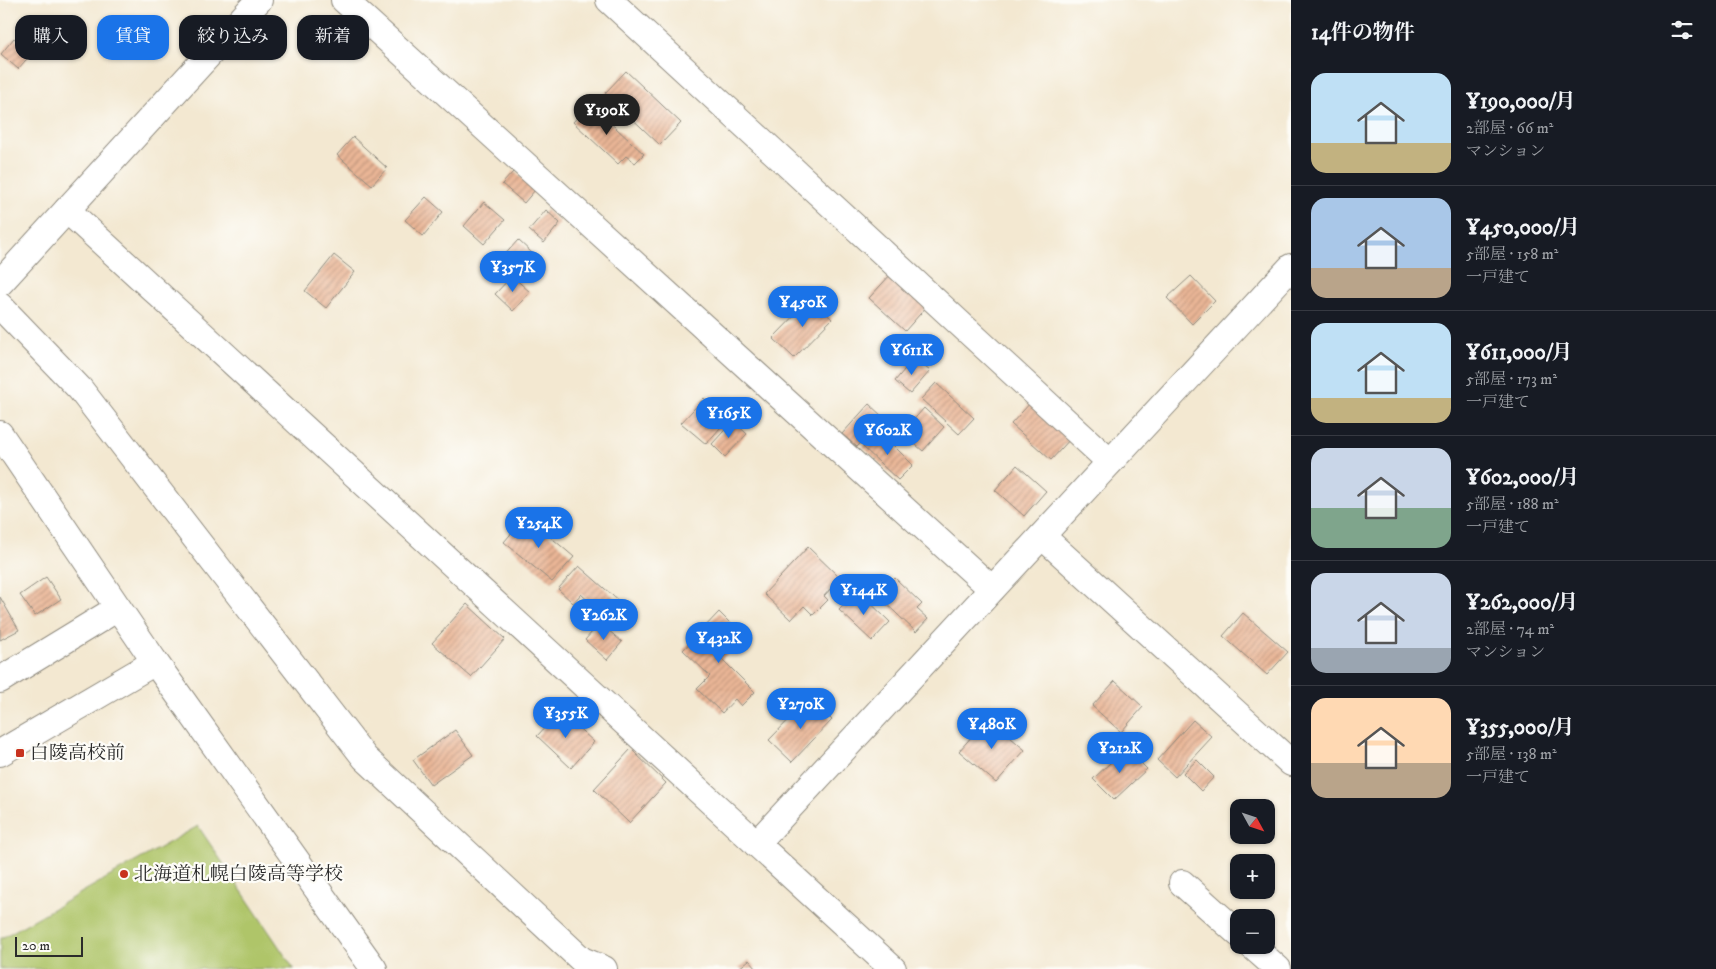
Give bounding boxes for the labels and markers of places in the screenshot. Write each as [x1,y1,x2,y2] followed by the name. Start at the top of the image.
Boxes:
[572,94,642,136] pin: ¥190K
[478,250,548,293] pin: ¥357K
[768,286,838,328] pin: ¥450K
[877,334,947,376] pin: ¥611K
[694,396,764,439] pin: ¥165K
[853,414,923,456] pin: ¥602K
[504,506,574,549] pin: ¥254K
[829,574,899,616] pin: ¥144K
[569,598,639,641] pin: ¥262K
[684,622,754,664] pin: ¥432K
[766,688,836,730] pin: ¥270K
[531,696,601,739] pin: ¥355K
[957,708,1027,750] pin: ¥480K
[1085,732,1155,774] pin: ¥212K
[30,742,125,765] place label: 白陵高校前
[14,747,26,759] marker: 白陵高校前
[134,863,343,886] place label: 北海道札幌白陵高等学校
[118,868,130,880] marker: 北海道札幌白陵高等学校

